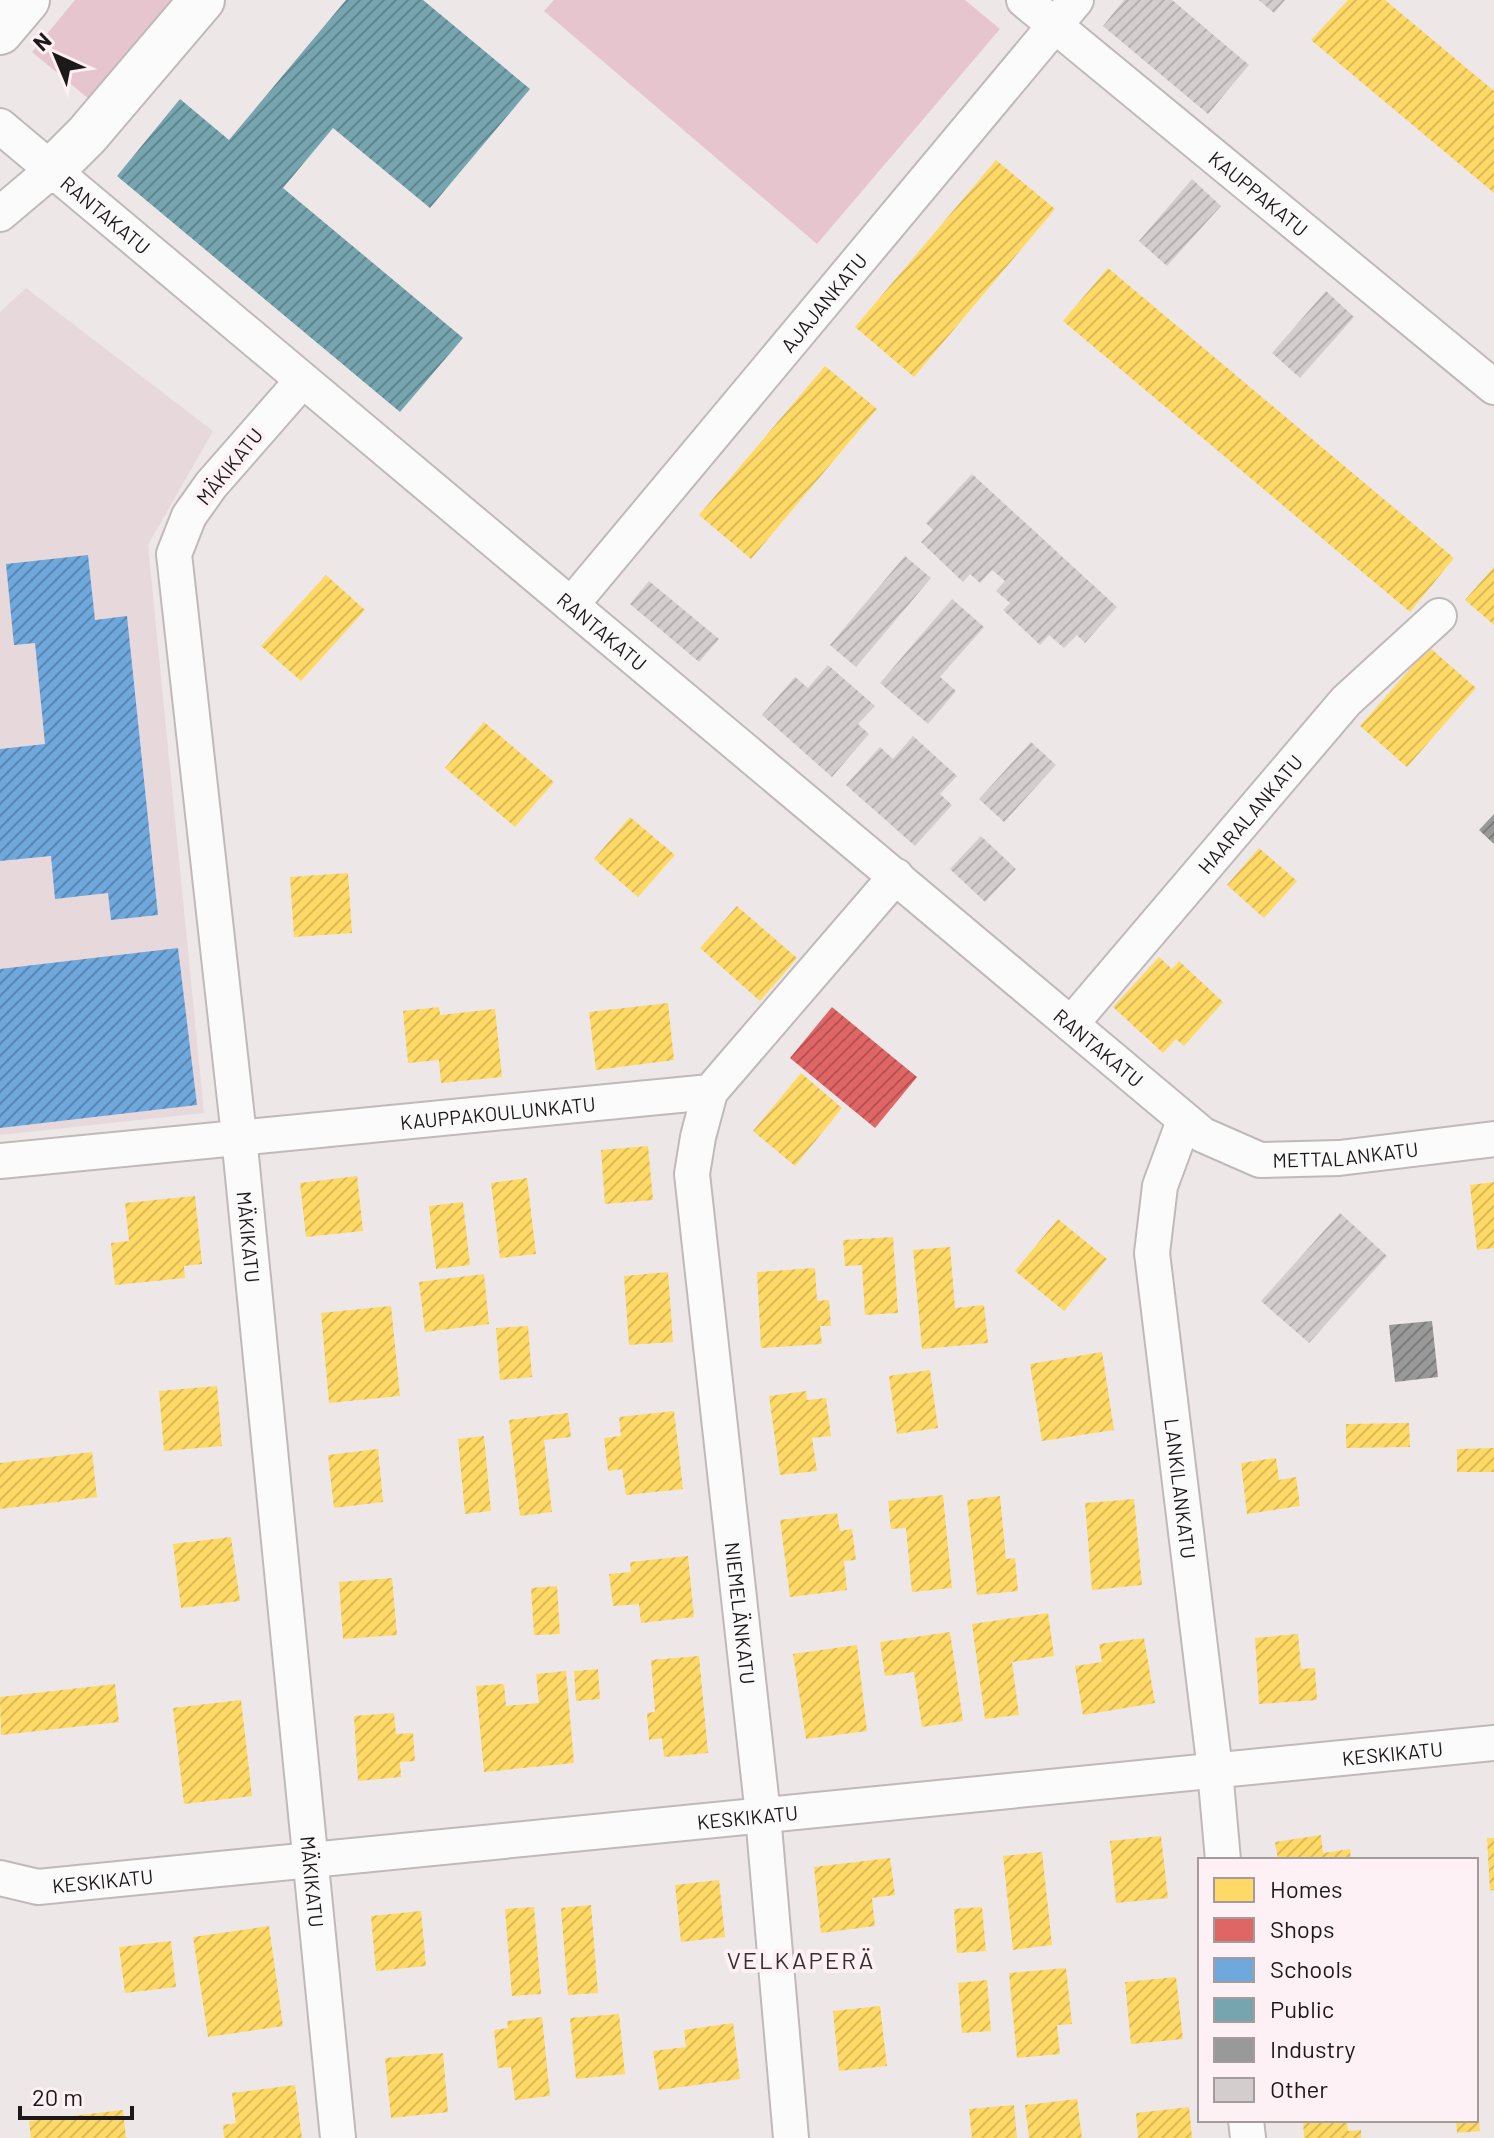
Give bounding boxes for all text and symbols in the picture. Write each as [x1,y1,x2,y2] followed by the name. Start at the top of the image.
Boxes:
[16,16,96,96] north arrow
[27,26,56,55] text: N
[1204,145,1313,241] street label: KAUPPAKATU
[56,170,155,259] street label: RANTAKATU
[775,248,872,357] street label: AJAJANKATU
[191,423,267,509] street label: MÄKIKATU
[553,587,652,675] street label: RANTAKATU
[1193,750,1307,878] street label: HAARALANKATU
[1049,1003,1148,1092] street label: RANTAKATU
[399,1091,597,1134] street label: KAUPPAKOULUNKATU
[1272,1136,1420,1172] street label: METTALANKATU
[233,1190,265,1284] street label: MÄKIKATU
[1160,1417,1201,1560] street label: LANKILANKATU
[721,1541,760,1686] street label: NIEMELÄNKATU
[1341,1736,1444,1770] street label: KESKIKATU
[696,1800,799,1834] street label: KESKIKATU
[296,1835,329,1929] street label: MÄKIKATU
[1198,1858,1478,2122] legend
[51,1864,154,1898] street label: KESKIKATU
[1270,1874,1343,1903] text: Homes
[1270,1914,1335,1943] text: Shops
[727,1945,875,1974] district label: VELKAPERÄ
[1270,1954,1353,1983] text: Schools
[1270,1994,1334,2023] text: Public
[1270,2034,1356,2063] text: Industry
[20,2070,132,2120] scale bar
[1270,2074,1328,2103] text: Other
[32,2082,83,2111] text: 20 m

